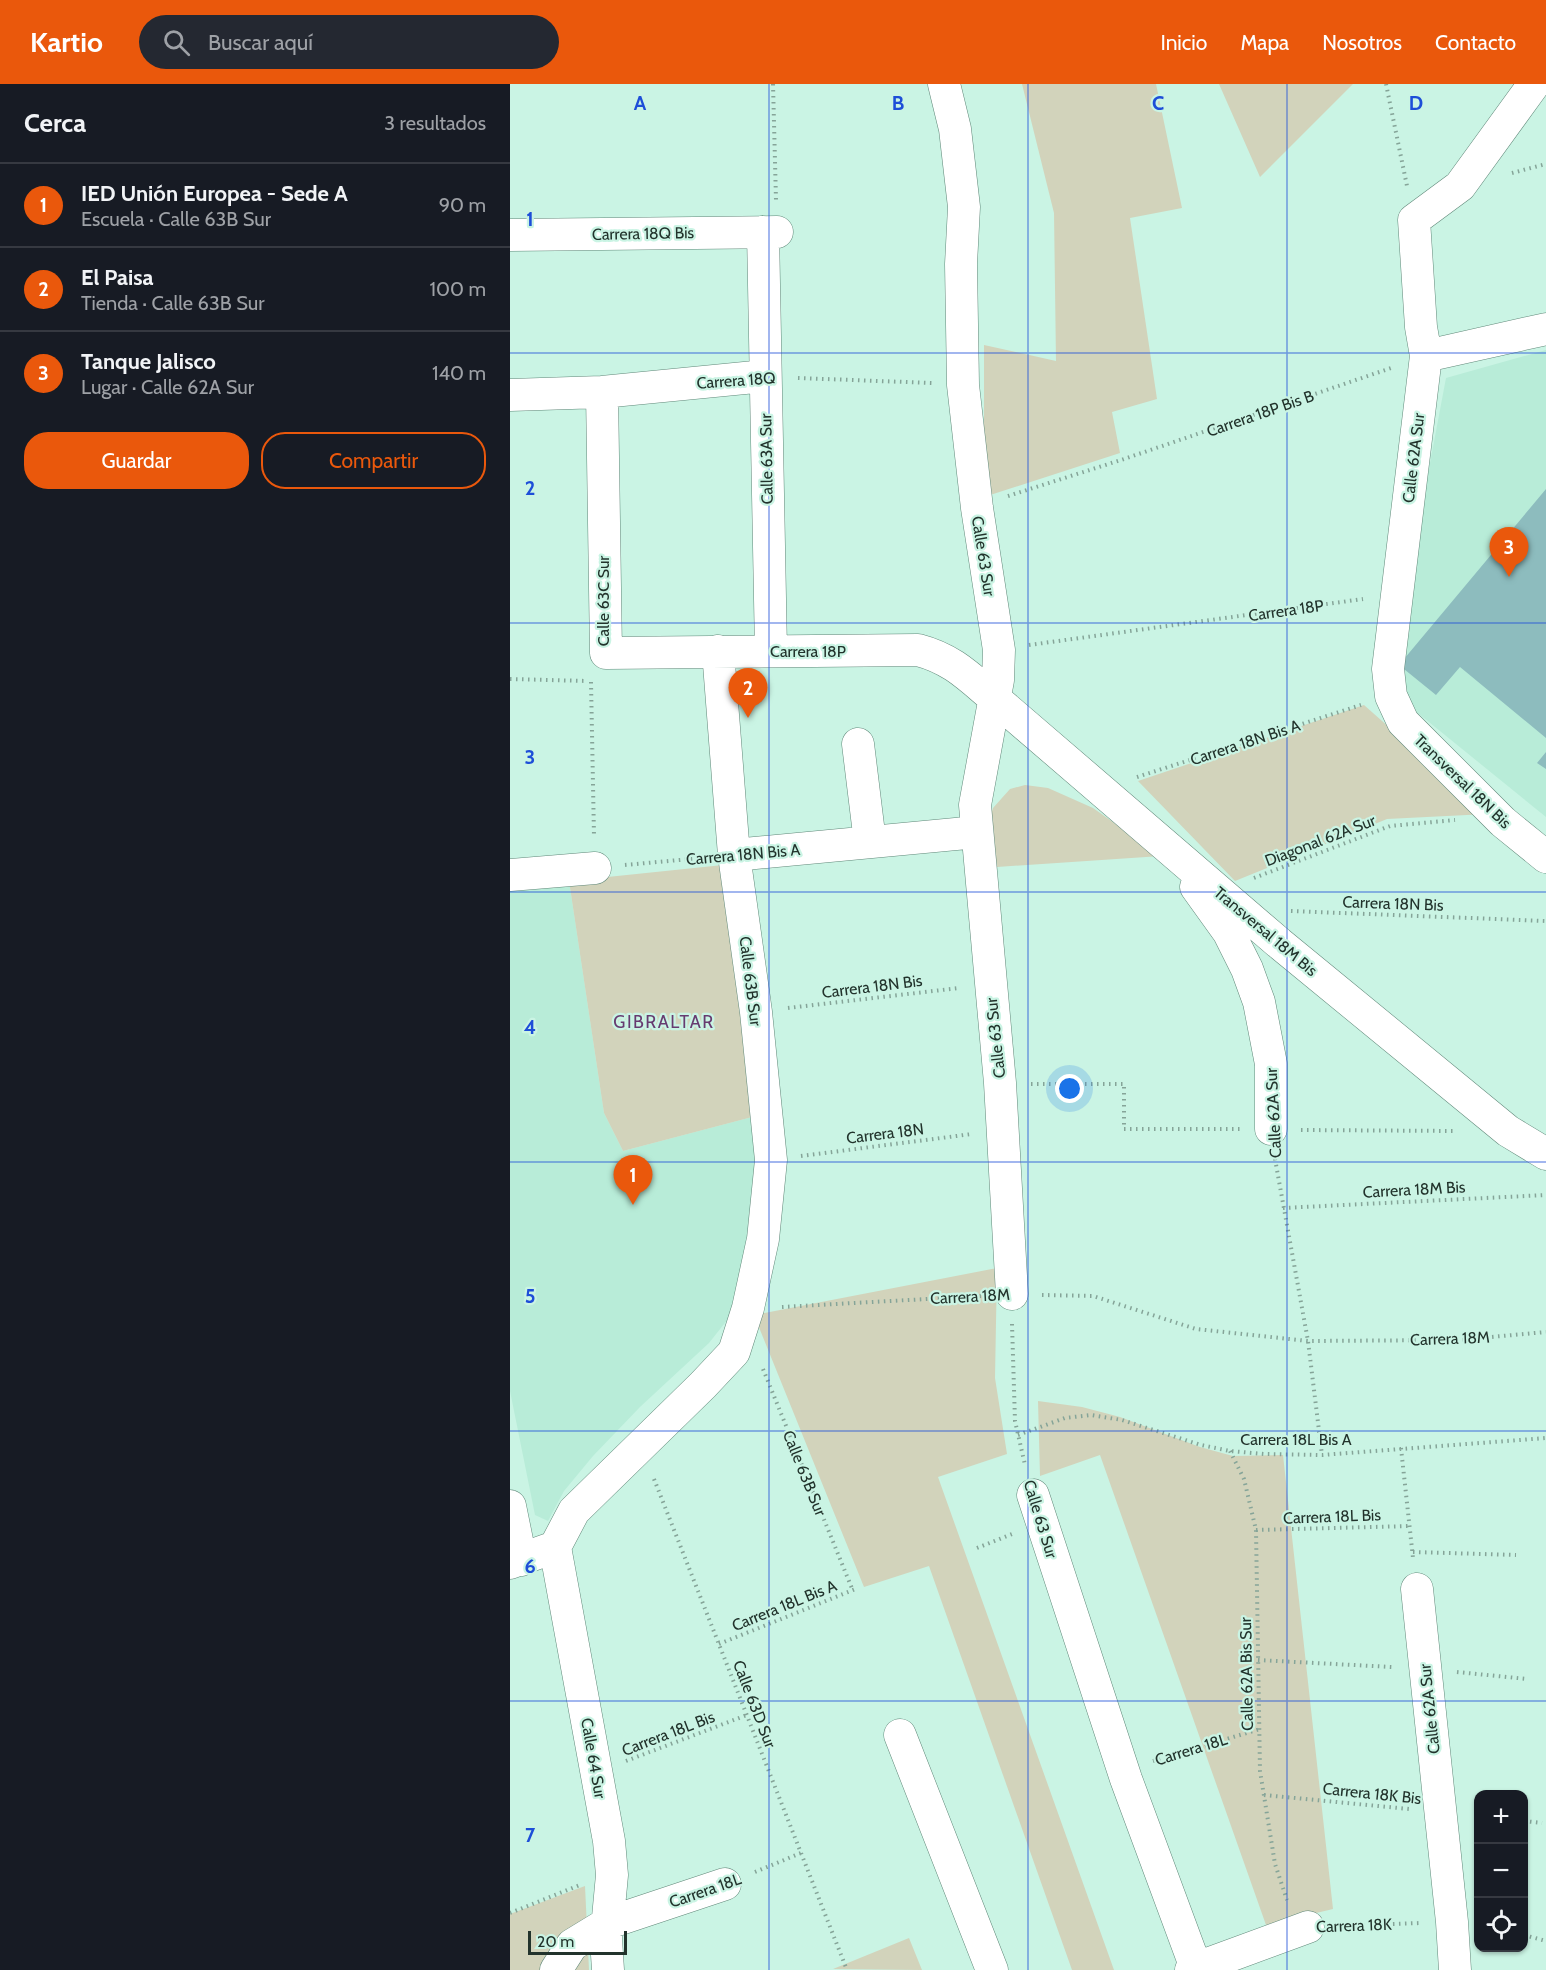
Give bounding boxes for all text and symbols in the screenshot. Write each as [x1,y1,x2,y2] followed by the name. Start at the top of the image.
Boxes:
[139,15,559,69] search box
[30,25,103,59] text: Kartio
[160,26,193,59] icon: search
[208,29,313,56] text: Buscar aquí
[1160,30,1207,55] text: Inicio
[1240,30,1289,55] text: Mapa
[1322,30,1402,55] text: Nosotros
[1435,30,1516,55] text: Contacto
[634,91,647,115] text: A
[892,91,904,115] text: B
[1152,91,1164,115] text: C
[1409,91,1423,115] text: D
[24,107,86,139] text: Cerca
[384,111,486,135] text: 3 resultados
[81,180,348,207] text: IED Unión Europea - Sede A
[40,193,47,217] text: 1
[439,193,486,217] text: 90 m
[81,207,271,231] text: Escuela · Calle 63B Sur
[526,207,534,231] text: 1
[592,223,695,244] street label: Carrera 18Q Bis
[81,264,154,291] text: El Paisa
[38,277,49,301] text: 2
[430,277,486,301] text: 100 m
[81,291,265,315] text: Tienda · Calle 63B Sur
[81,348,216,375] text: Tanque Jalisco
[38,361,49,385] text: 3
[432,361,486,385] text: 140 m
[696,368,776,393] street label: Carrera 18Q
[81,375,254,399] text: Lugar · Calle 62A Sur
[1204,386,1317,441] street label: Carrera 18P Bis B
[1399,411,1429,504] street label: Calle 62A Sur
[756,413,777,504] street label: Calle 63A Sur
[24,432,249,489] button: Guardar
[261,432,486,489] button: Compartir
[525,476,535,500] text: 2
[968,515,999,598] street label: Calle 63 Sur
[1490,528,1528,577] pin: 3
[594,555,613,646] street label: Calle 63C Sur
[1247,596,1325,625] street label: Carrera 18P
[770,642,846,661] street label: Carrera 18P
[728,668,768,718] pin: 2
[1188,716,1303,769] street label: Carrera 18N Bis A
[1410,730,1515,833] street label: Transversal 18N Bis
[525,745,535,769] text: 3
[1262,810,1379,870] street label: Diagonal 62A Sur
[685,840,801,869] street label: Carrera 18N Bis A
[1210,883,1321,980] street label: Transversal 18M Bis
[1342,892,1444,915] street label: Carrera 18N Bis
[736,935,766,1028] street label: Calle 63B Sur
[821,971,924,1002] street label: Carrera 18N Bis
[982,996,1009,1079] street label: Calle 63 Sur
[613,1011,715,1033] district label: GIBRALTAR
[524,1015,536,1039] text: 4
[1262,1066,1285,1159] street label: Calle 62A Sur
[1055,1074,1084,1103] your location
[845,1119,925,1148] street label: Carrera 18N
[614,1156,652,1205] pin: 1
[1362,1177,1466,1202] street label: Carrera 18M Bis
[525,1284,535,1308] text: 5
[930,1285,1010,1308] street label: Carrera 18M
[1410,1328,1490,1349] street label: Carrera 18M
[779,1428,831,1520] street label: Calle 63B Sur
[1240,1430,1352,1449] street label: Carrera 18L Bis A
[1020,1478,1062,1561] street label: Calle 63 Sur
[1283,1505,1382,1528] street label: Carrera 18L Bis
[524,1554,536,1578] text: 6
[729,1576,839,1635] street label: Carrera 18L Bis A
[1236,1616,1257,1731] street label: Calle 62A Bis Sur
[729,1658,780,1752] street label: Calle 63D Sur
[1415,1662,1444,1755] street label: Calle 62A Sur
[619,1707,718,1760] street label: Carrera 18L Bis
[577,1716,610,1801] street label: Calle 64 Sur
[1153,1729,1230,1769] street label: Carrera 18L
[1322,1779,1422,1808] street label: Carrera 18K Bis
[1474,1790,1528,1952] map controls
[1474,1790,1528,1844] button: +
[525,1823,536,1847] text: 7
[1474,1844,1528,1898] button: −
[667,1869,744,1912] street label: Carrera 18L
[1474,1898,1528,1952] button: locate
[1316,1915,1392,1936] street label: Carrera 18K
[528,1928,627,1956] scale bar
[537,1932,574,1951] text: 20 m

